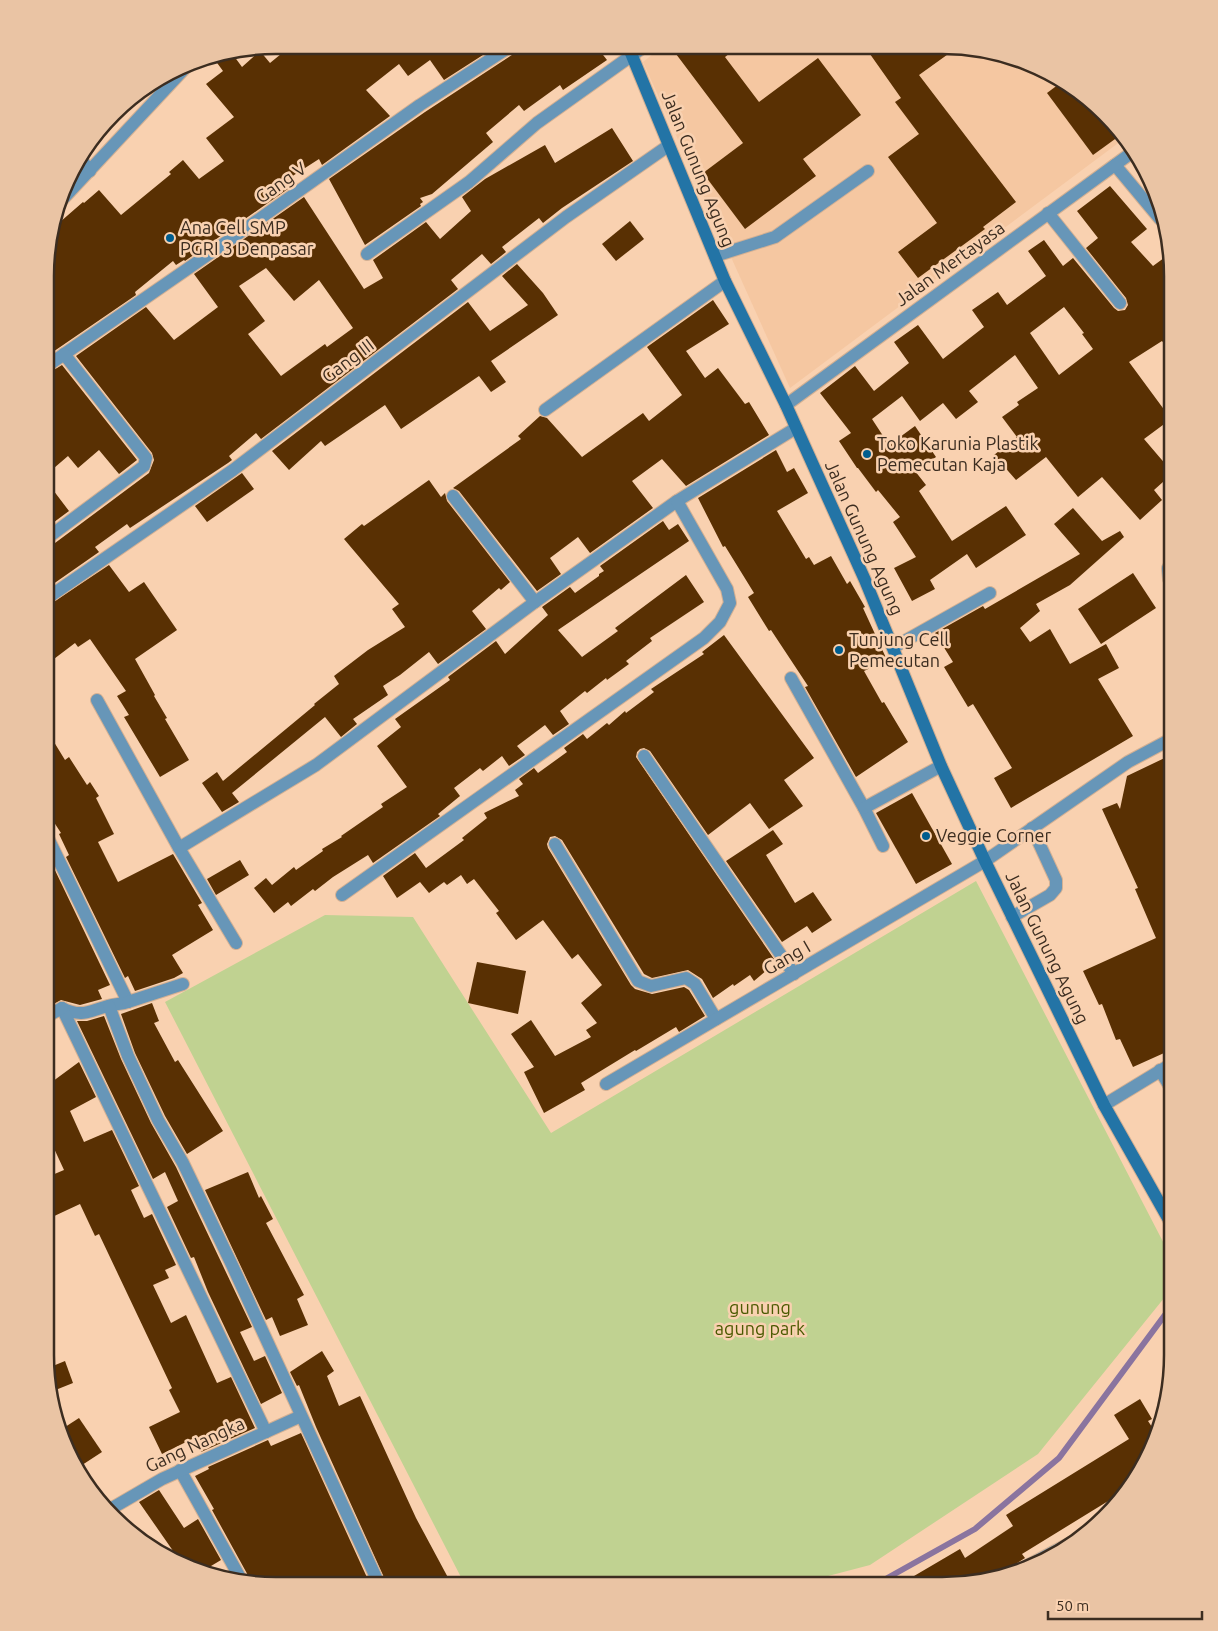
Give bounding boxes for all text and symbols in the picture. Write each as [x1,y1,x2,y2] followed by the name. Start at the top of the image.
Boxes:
[658,87,739,250] street label: Jalan Gunung Agung
[251,157,310,207] street label: Gang V
[180,217,314,258] place label: Ana Cell SMP PGRI 3 Denpasar
[891,217,1008,310] street label: Jalan Mertayasa
[164,232,176,244] marker: Ana Cell SMP PGRI 3 Denpasar
[318,334,377,386] street label: Gang III
[877,433,1039,474] place label: Toko Karunia Plastik Pemecutan Kaja
[861,448,873,460] marker: Toko Karunia Plastik Pemecutan Kaja
[822,457,908,618] street label: Jalan Gunung Agung
[849,629,949,670] place label: Tunjung Cell Pemecutan
[833,644,845,656] marker: Tunjung Cell Pemecutan
[936,825,1051,845] place label: Veggie Corner
[920,830,932,842] marker: Veggie Corner
[1002,868,1093,1027] street label: Jalan Gunung Agung
[760,936,813,978] street label: Gang I
[715,1297,805,1338] park label: gunung agung park
[142,1412,247,1476] street label: Gang Nangka
[1048,1588,1202,1620] scale bar
[1056,1597,1089,1614] text: 50 m

